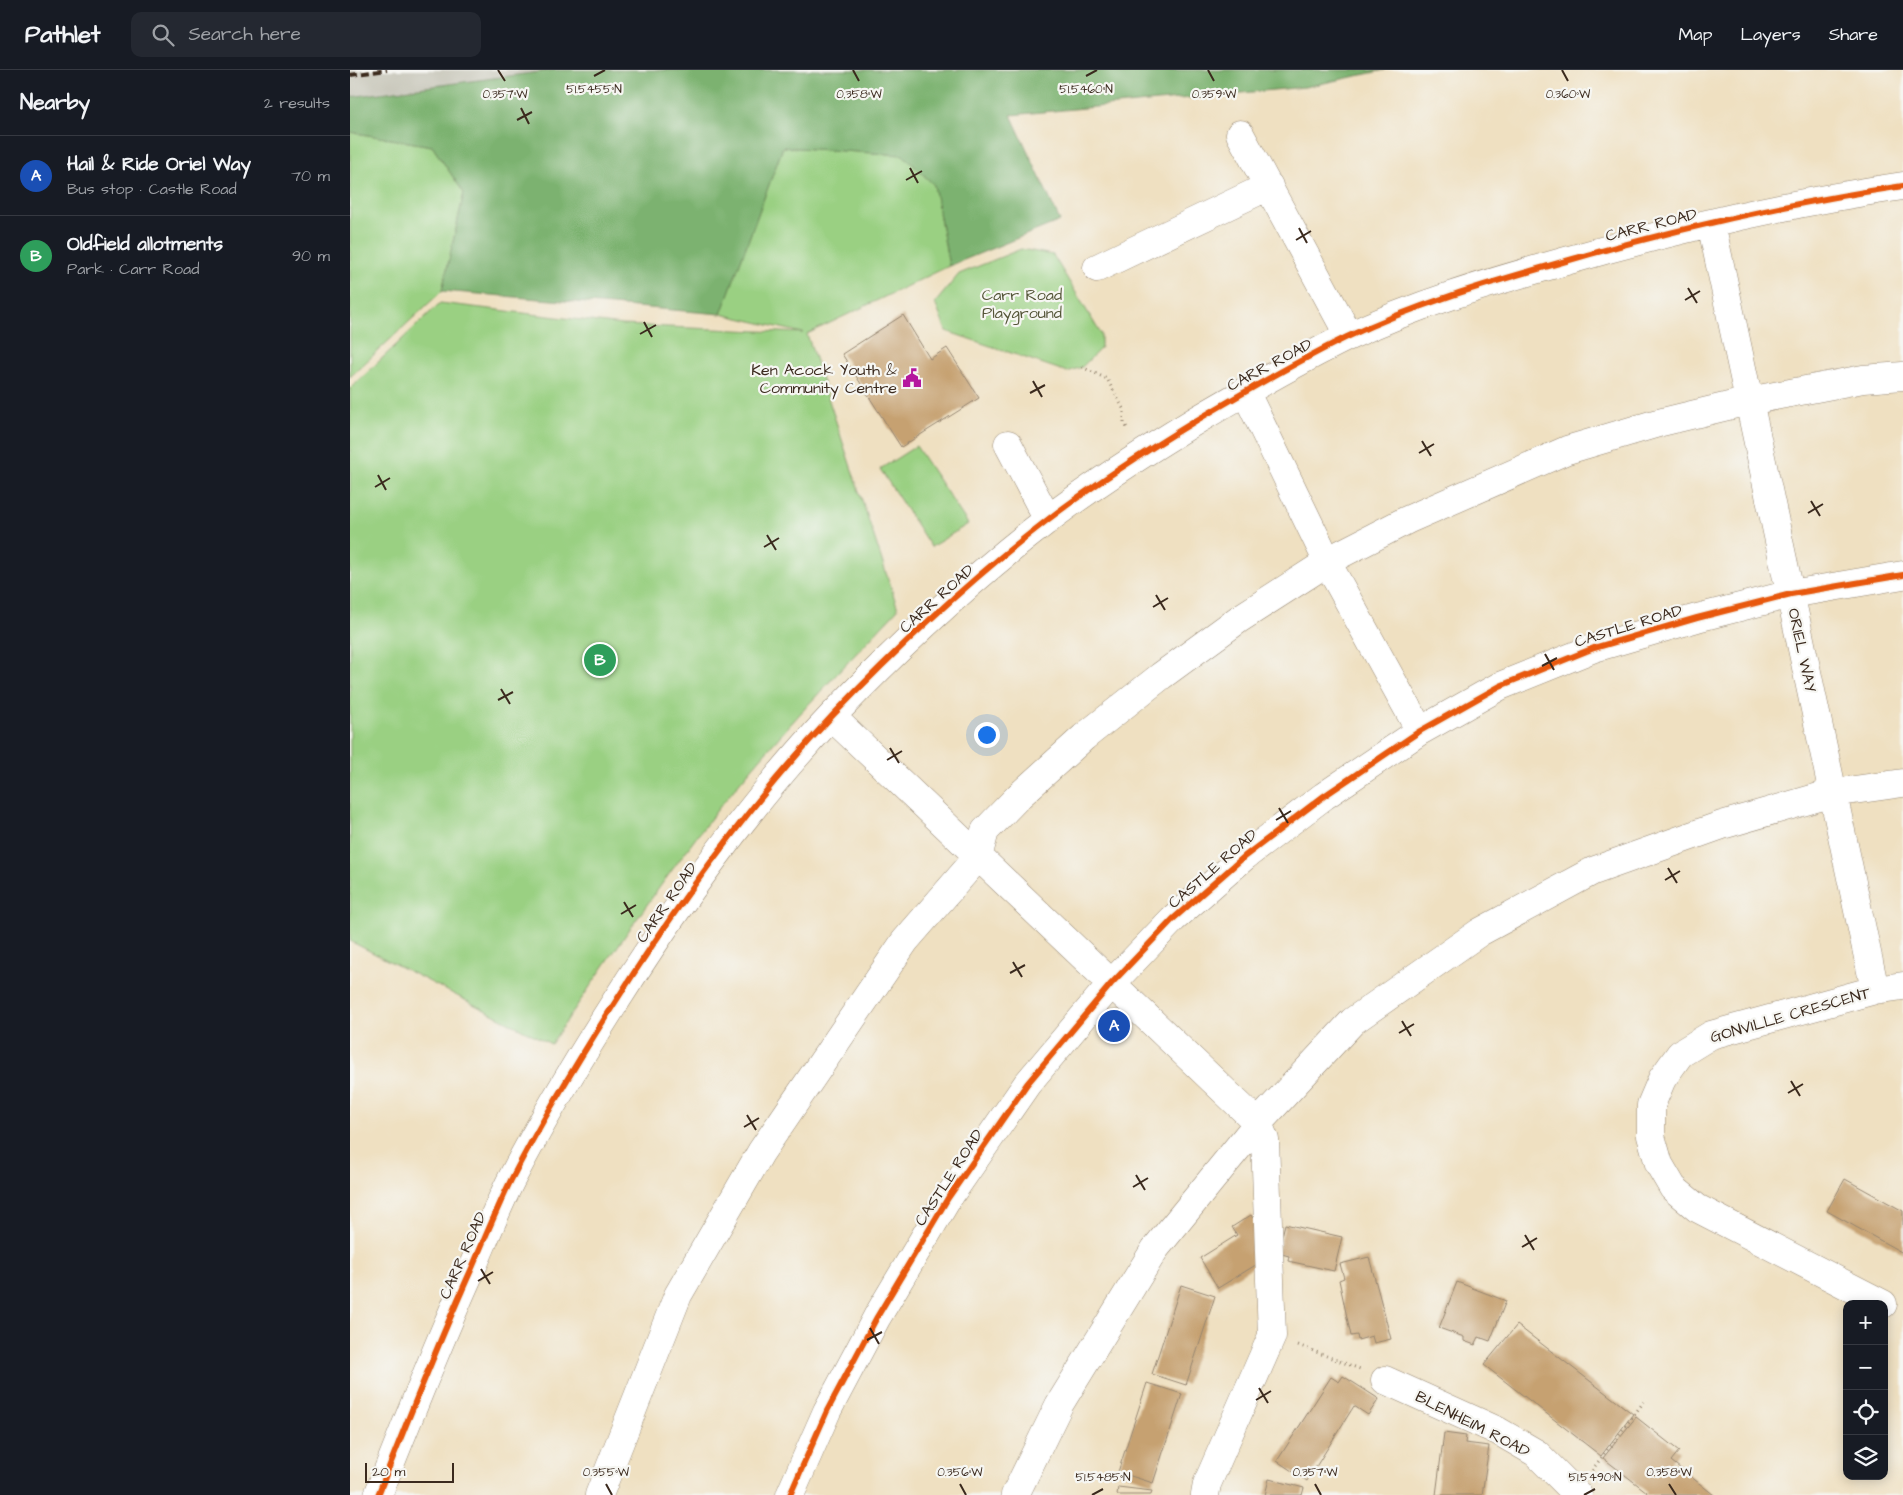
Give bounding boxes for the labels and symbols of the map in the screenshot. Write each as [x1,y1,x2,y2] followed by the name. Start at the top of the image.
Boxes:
[566,81,622,98] text: 51.5455°N
[1059,81,1113,98] text: 51.5460°N
[482,86,528,103] text: 0.357°W
[836,86,882,103] text: 0.358°W
[1192,86,1237,103] text: 0.359°W
[1546,86,1591,103] text: 0.360°W
[1603,203,1699,247] street label: CARR ROAD
[982,284,1062,325] park label: Carr Road Playground
[1223,333,1316,397] street label: CARR ROAD
[751,359,897,400] place label: Ken Acock Youth & Community Centre
[901,367,923,389] public building icon: Ken Acock Youth & Community Centre
[895,559,979,638] street label: CARR ROAD
[1572,599,1685,653] street label: CASTLE ROAD
[1782,606,1822,695] street label: ORIEL WAY
[584,641,616,679] pin: B
[974,722,1000,748] your location
[1163,824,1262,914] street label: CASTLE ROAD
[631,858,703,947] street label: CARR ROAD
[1708,982,1873,1048] street label: GONVILLE CRESCENT
[1098,1007,1130,1045] pin: A
[909,1125,988,1230] street label: CASTLE ROAD
[434,1208,492,1303] street label: CARR ROAD
[1411,1386,1534,1462] street label: BLENHEIM ROAD
[365,1460,454,1483] scale bar
[583,1464,630,1481] text: 0.355°W
[937,1464,983,1481] text: 0.356°W
[1292,1464,1338,1481] text: 0.357°W
[1646,1464,1692,1481] text: 0.358°W
[1076,1469,1131,1486] text: 51.5485°N
[1569,1469,1622,1486] text: 51.5490°N

